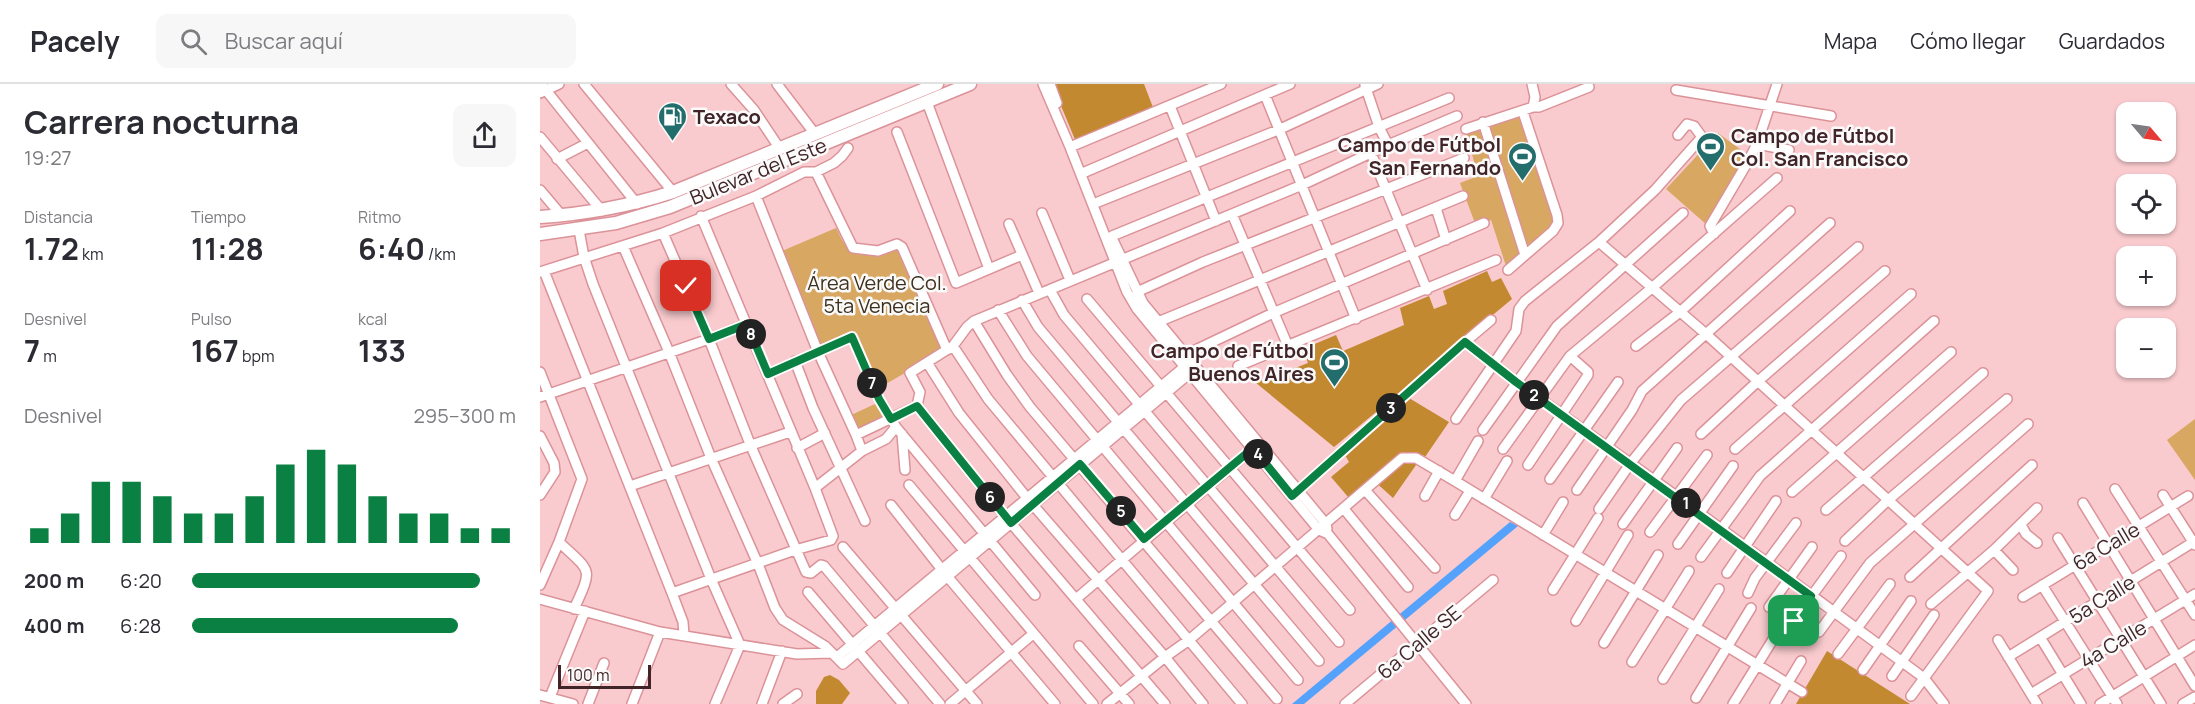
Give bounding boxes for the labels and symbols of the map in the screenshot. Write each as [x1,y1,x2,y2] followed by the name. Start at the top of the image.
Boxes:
[656,100,688,142] fuel station icon: Texaco
[2116,102,2176,162] north arrow
[693,103,761,130] place label: Texaco
[1731,122,1908,172] place label: Campo de Fútbol Col. San Francisco
[1694,130,1726,172] sports icon: Campo de Fútbol Col. San Francisco
[686,131,830,211] street label: Bulevar del Este
[1338,131,1501,181] place label: Campo de Fútbol San Fernando
[1506,140,1538,182] sports icon: Campo de Fútbol San Fernando
[660,260,711,311] pin
[807,269,947,319] park label: Área Verde Col. 5ta Venecia
[736,319,766,349] pin: 8
[1151,337,1314,387] place label: Campo de Fútbol Buenos Aires
[1319,346,1351,388] sports icon: Campo de Fútbol Buenos Aires
[857,368,887,398] pin: 7
[1519,380,1549,410] pin: 2
[1376,393,1406,423] pin: 3
[1243,439,1273,469] pin: 4
[975,482,1005,512] pin: 6
[1671,488,1701,518] pin: 1
[1106,496,1136,526] pin: 5
[2067,515,2145,577] street label: 6a Calle
[2064,568,2140,630] street label: 5a Calle
[1768,595,1819,646] pin
[1371,599,1467,685] street label: 6a Calle SE
[2075,614,2151,674] street label: 4a Calle
[558,662,651,690] scale bar

